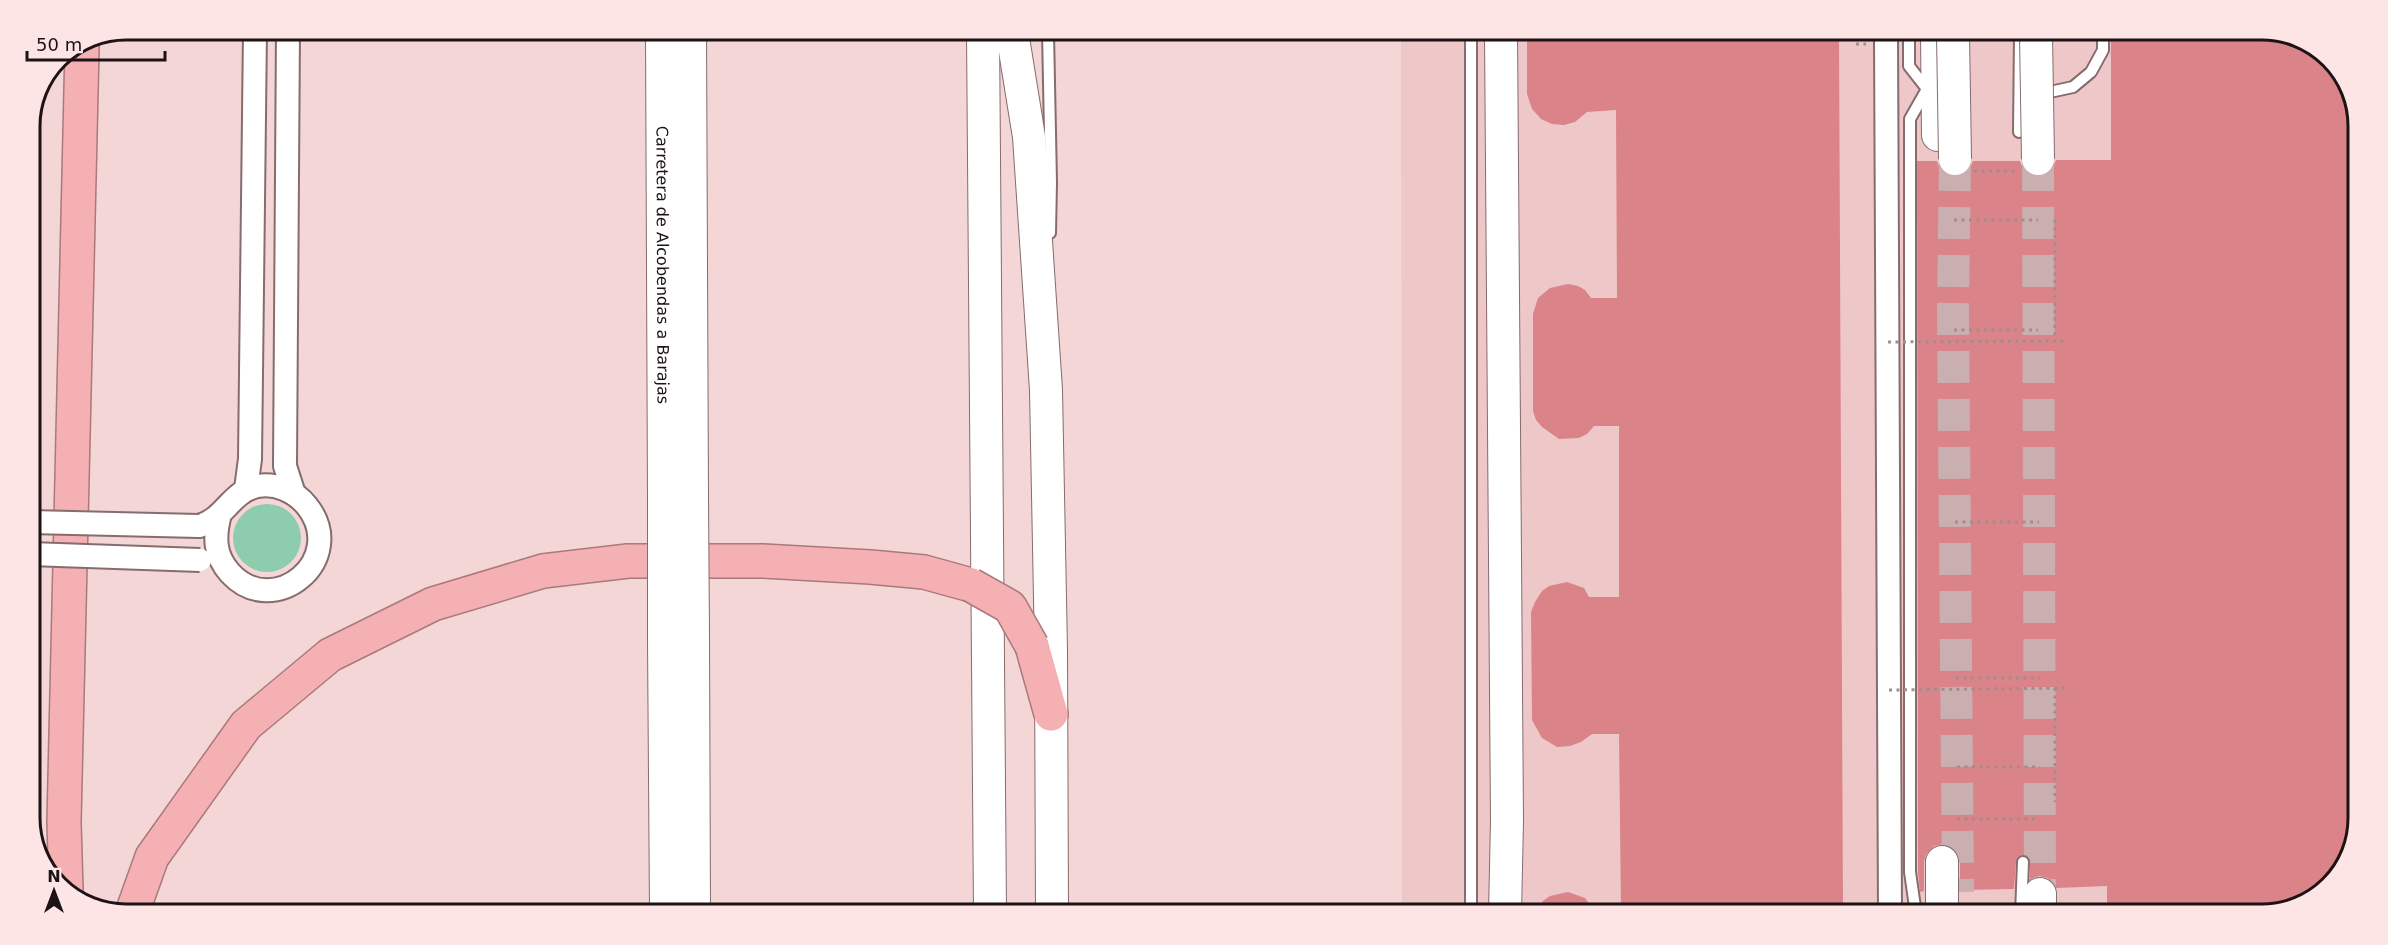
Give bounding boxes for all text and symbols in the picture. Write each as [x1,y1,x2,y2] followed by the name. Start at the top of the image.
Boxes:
[27,24,165,62] scale bar
[36,34,82,55] text: 50 m
[653,126,673,404] street label: Carretera de Alcobendas a Barajas
[24,861,84,921] north arrow
[47,867,61,886] text: N

